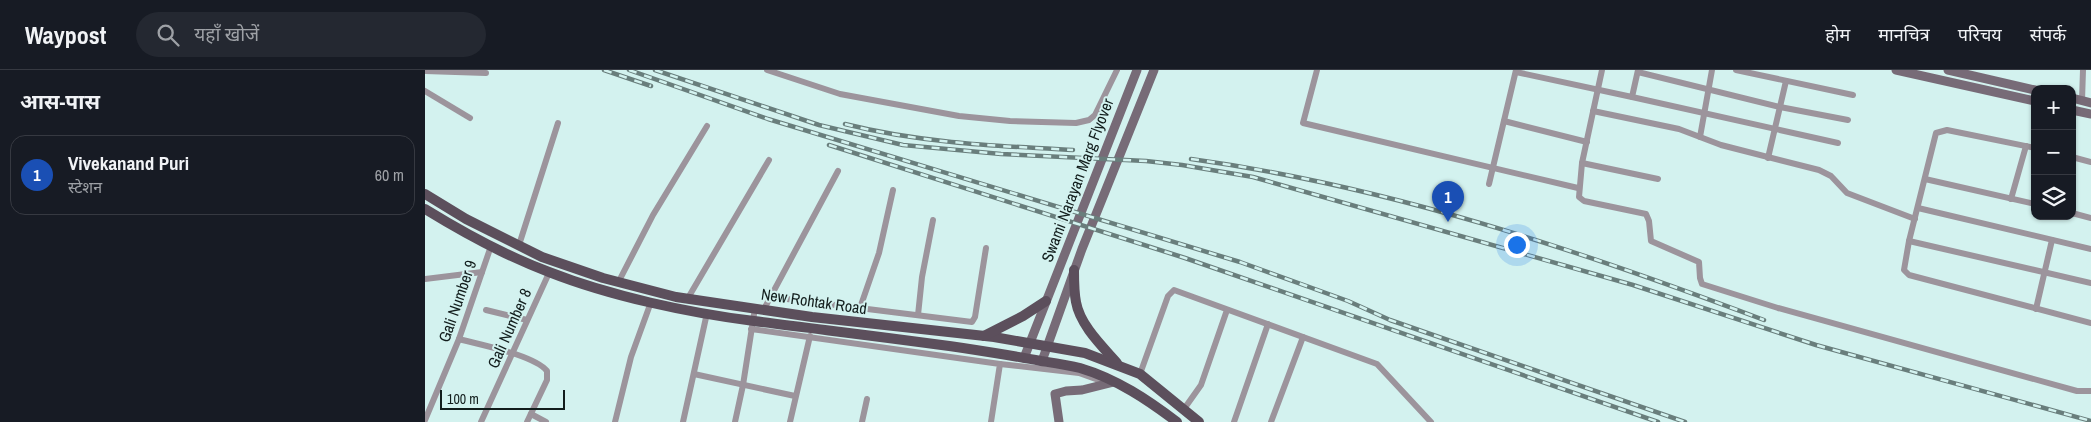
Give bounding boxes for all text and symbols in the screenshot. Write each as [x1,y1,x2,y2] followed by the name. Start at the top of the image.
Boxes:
[136,12,486,57] search box
[25,19,106,51] text: Waypost
[154,21,182,49] icon: search
[194,21,259,47] text: यहाँ खोजें
[1825,22,1850,47] text: होम
[1878,22,1930,47] text: मानचित्र
[1958,22,2002,47] text: परिचय
[2030,22,2066,47] text: संपर्क
[2031,85,2076,220] map controls
[2031,85,2076,130] button: +
[20,87,100,116] text: आस-पास
[1036,94,1119,265] street label: Swami Narayan Marg Flyover
[2031,130,2076,175] button: −
[68,150,189,176] text: Vivekanand Puri
[33,164,41,186] text: 1
[375,164,404,186] text: 60 m
[2031,175,2076,220] button: layers
[68,176,102,198] text: स्टेशन
[1432,181,1464,222] pin: 1
[1504,232,1530,258] your location
[433,257,481,345] street label: Gali Number 9
[760,283,868,319] street label: New Rohtak Road
[482,285,536,371] street label: Gali Number 8
[440,387,565,410] scale bar
[447,390,479,408] text: 100 m

